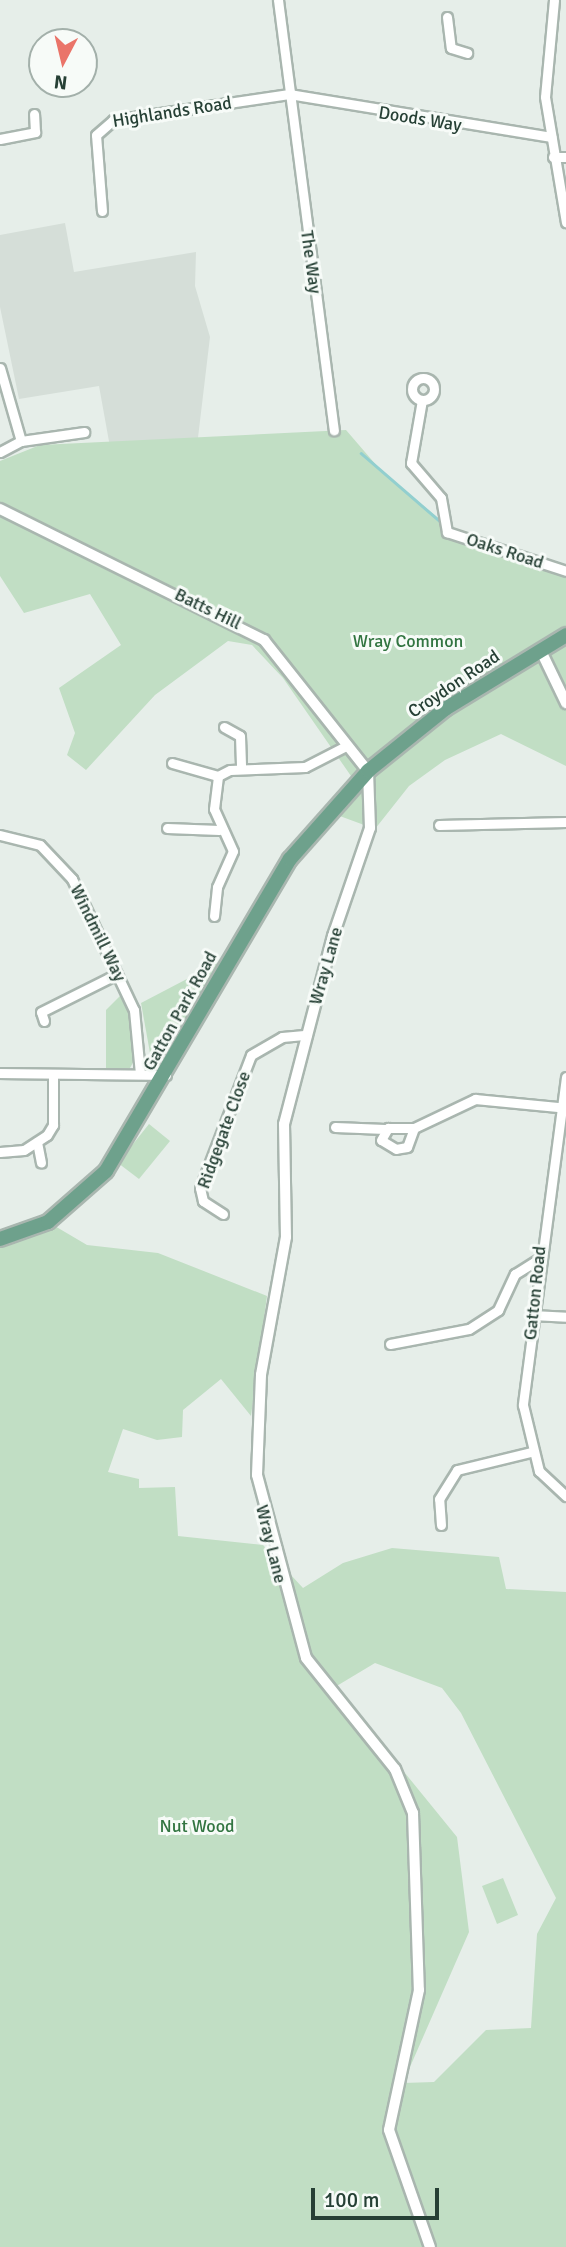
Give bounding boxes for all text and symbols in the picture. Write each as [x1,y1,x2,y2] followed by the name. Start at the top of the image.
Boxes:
[28,28,98,98] north arrow
[53,69,69,95] text: N
[111,92,233,132] street label: Highlands Road
[377,102,463,136] street label: Doods Way
[296,229,326,295] street label: The Way
[464,528,546,574] street label: Oaks Road
[171,584,245,634] street label: Batts Hill
[353,630,463,652] park label: Wray Common
[404,645,504,723] street label: Croydon Road
[65,881,131,985] street label: Windmill Way
[305,925,347,1007] street label: Wray Lane
[138,948,222,1074] street label: Gatton Park Road
[193,1068,255,1192] street label: Ridgegate Close
[519,1245,551,1341] street label: Gatton Road
[251,1503,291,1585] street label: Wray Lane
[159,1815,235,1837] park label: Nut Wood
[314,2174,442,2218] scale bar
[324,2187,379,2213] text: 100 m

